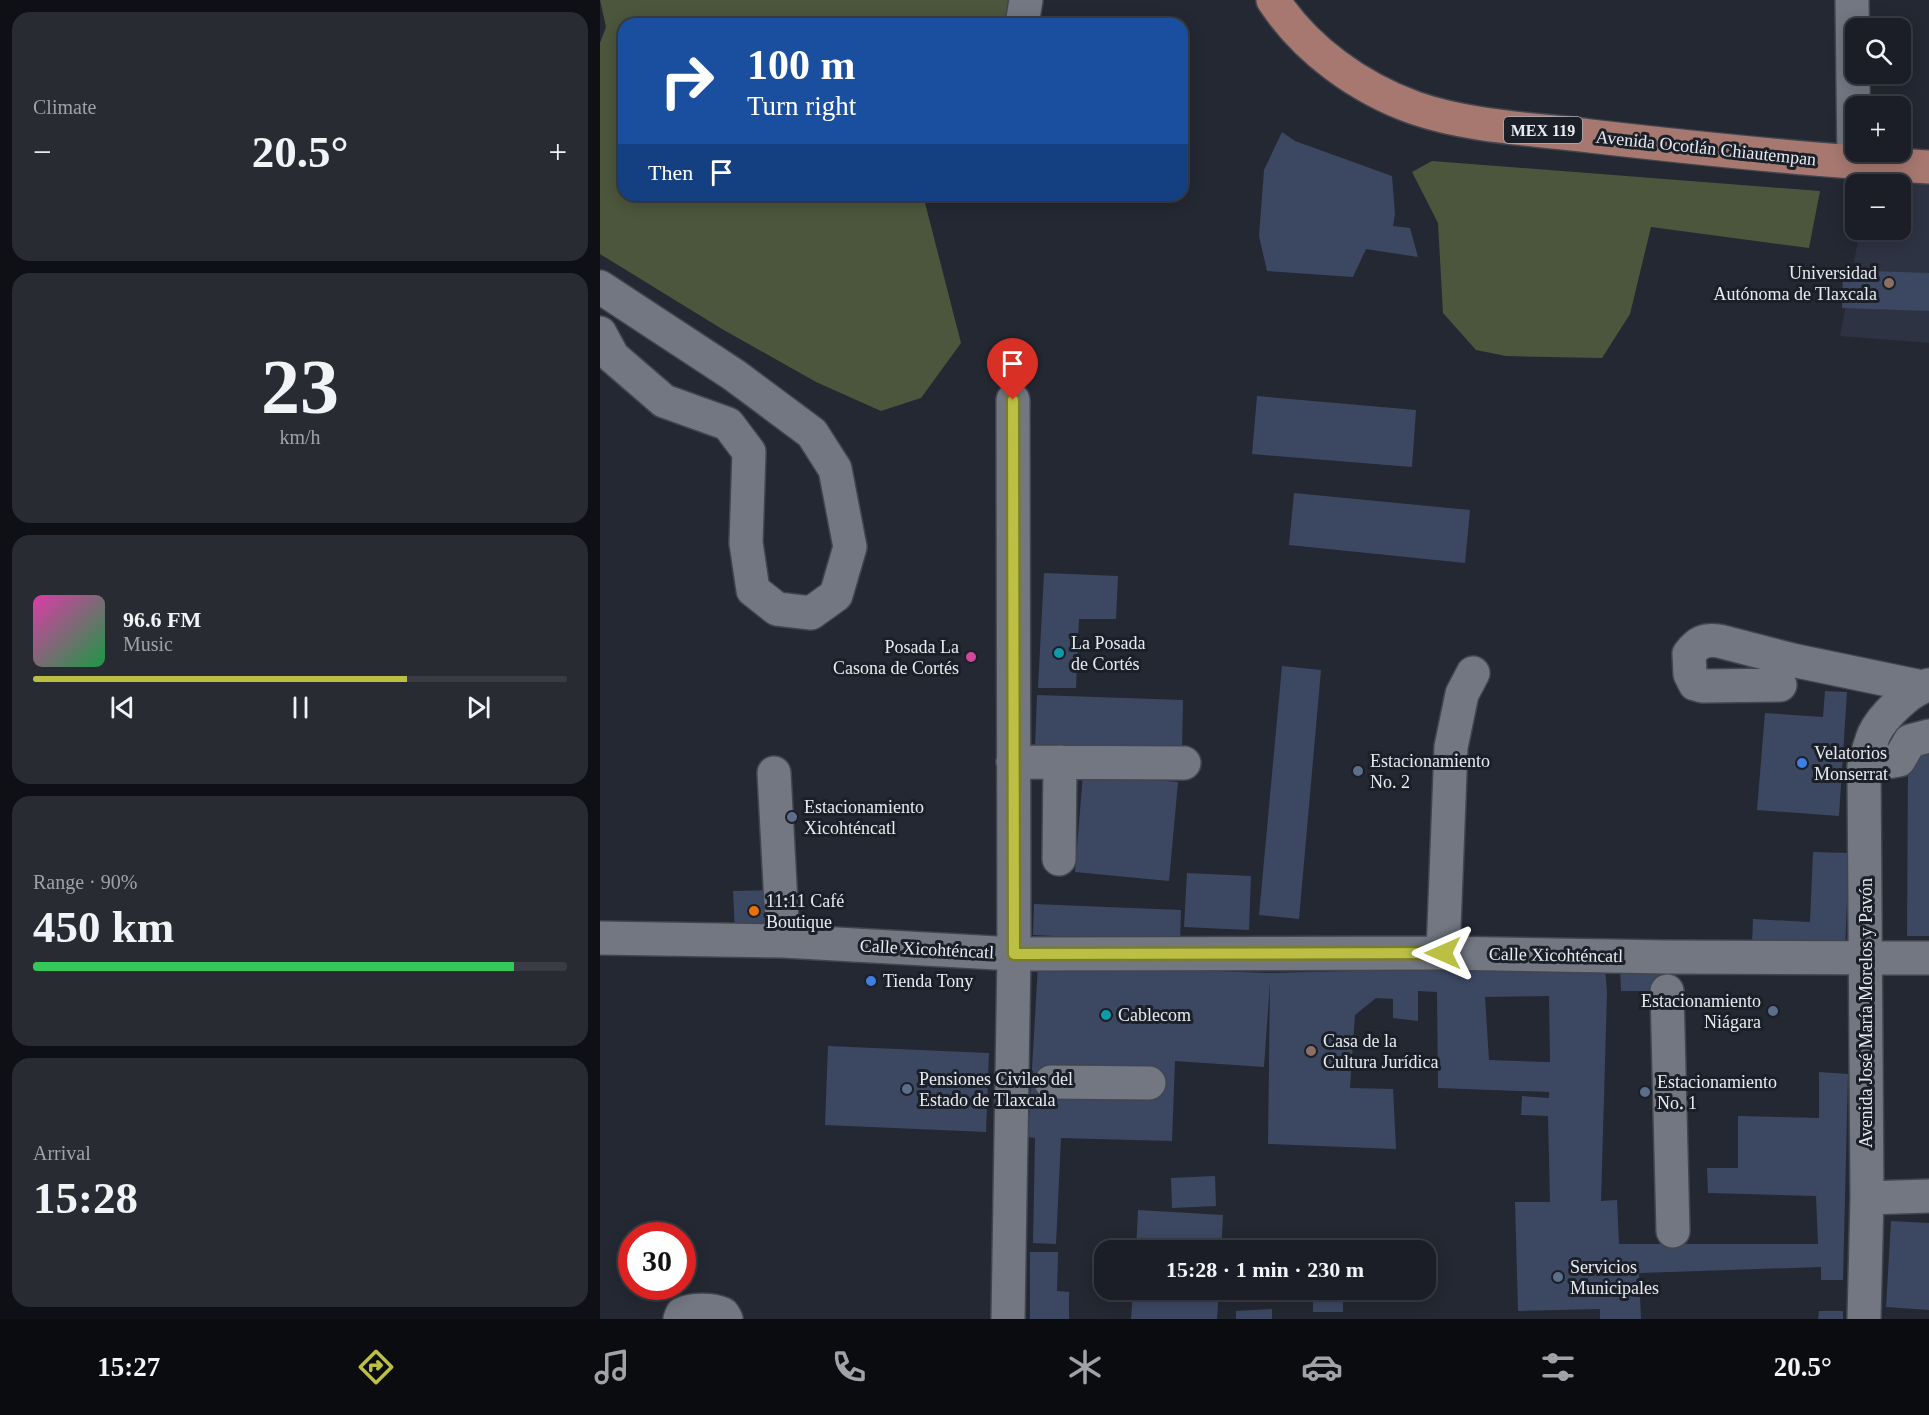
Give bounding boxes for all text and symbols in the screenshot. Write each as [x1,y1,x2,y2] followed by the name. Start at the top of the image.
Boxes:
[1845,18,1911,240] map controls
[1845,18,1911,84] button: search
[648,42,726,120] icon: right
[747,42,856,88] text: 100 m
[747,91,856,121] text: Turn right
[33,96,96,118] text: Climate
[1845,96,1911,162] button: +
[1504,117,1582,143] road number: MEX 119
[1595,126,1817,170] street label: Avenida Ocotlán Chiautempan
[252,127,348,177] text: 20.5°
[33,134,52,170] text: −
[548,134,567,170] text: +
[705,156,738,189] icon: arrive
[648,160,693,185] text: Then
[1845,174,1911,240] button: −
[1713,263,1877,304] place label: Universidad Autónoma de Tlaxcala
[1882,276,1896,290] marker: Universidad Autónoma de Tlaxcala
[987,338,1038,400] pin
[261,343,339,430] text: 23
[996,347,1029,380] icon: arrive
[279,426,321,448] text: km/h
[123,607,201,632] text: 96.6 FM
[123,633,173,655] text: Music
[1071,633,1145,674] place label: La Posada de Cortés
[833,637,959,678] place label: Posada La Casona de Cortés
[1052,646,1066,660] marker: La Posada de Cortés
[964,650,978,664] marker: Posada La Casona de Cortés
[106,691,139,724] icon: previous
[284,691,317,724] icon: pause
[462,691,495,724] icon: next
[1814,743,1888,784] place label: Velatorios Monserrat
[1370,751,1490,792] place label: Estacionamiento No. 2
[1795,756,1809,770] marker: Velatorios Monserrat
[1351,764,1365,778] marker: Estacionamiento No. 2
[804,797,924,838] place label: Estacionamiento Xicohténcatl
[785,810,799,824] marker: Estacionamiento Xicohténcatl
[33,871,137,893] text: Range · 90%
[1856,878,1876,1148] street label: Avenida José María Morelos y Pavón
[766,891,844,932] place label: 11:11 Café Boutique
[33,902,174,952] text: 450 km
[747,904,761,918] marker: 11:11 Café Boutique
[1411,921,1475,985] position arrow
[859,935,995,963] street label: Calle Xicohténcatl
[1489,944,1623,966] street label: Calle Xicohténcatl
[883,971,973,991] place label: Tienda Tony
[864,974,878,988] marker: Tienda Tony
[1641,991,1761,1032] place label: Estacionamiento Niágara
[1766,1004,1780,1018] marker: Estacionamiento Niágara
[1118,1005,1191,1025] place label: Cablecom
[1099,1008,1113,1022] marker: Cablecom
[1323,1031,1438,1072] place label: Casa de la Cultura Jurídica
[1304,1044,1318,1058] marker: Casa de la Cultura Jurídica
[919,1069,1073,1110] place label: Pensiones Civiles del Estado de Tlaxcala
[1657,1072,1777,1113] place label: Estacionamiento No. 1
[900,1082,914,1096] marker: Pensiones Civiles del Estado de Tlaxcala
[1638,1085,1652,1099] marker: Estacionamiento No. 1
[33,1142,91,1164] text: Arrival
[33,1173,138,1223] text: 15:28
[618,1222,696,1300] speed limit sign: 30
[1166,1257,1364,1282] text: 15:28 · 1 min · 230 m
[1570,1257,1659,1298] place label: Servicios Municipales
[1551,1270,1565,1284] marker: Servicios Municipales
[355,1346,397,1388] icon: directions
[591,1346,633,1388] icon: music
[828,1346,870,1388] icon: phone
[1064,1346,1106,1388] icon: climate
[1301,1346,1343,1388] icon: car
[1537,1346,1579,1388] icon: filters
[97,1352,160,1382] text: 15:27
[1774,1352,1832,1382] text: 20.5°

